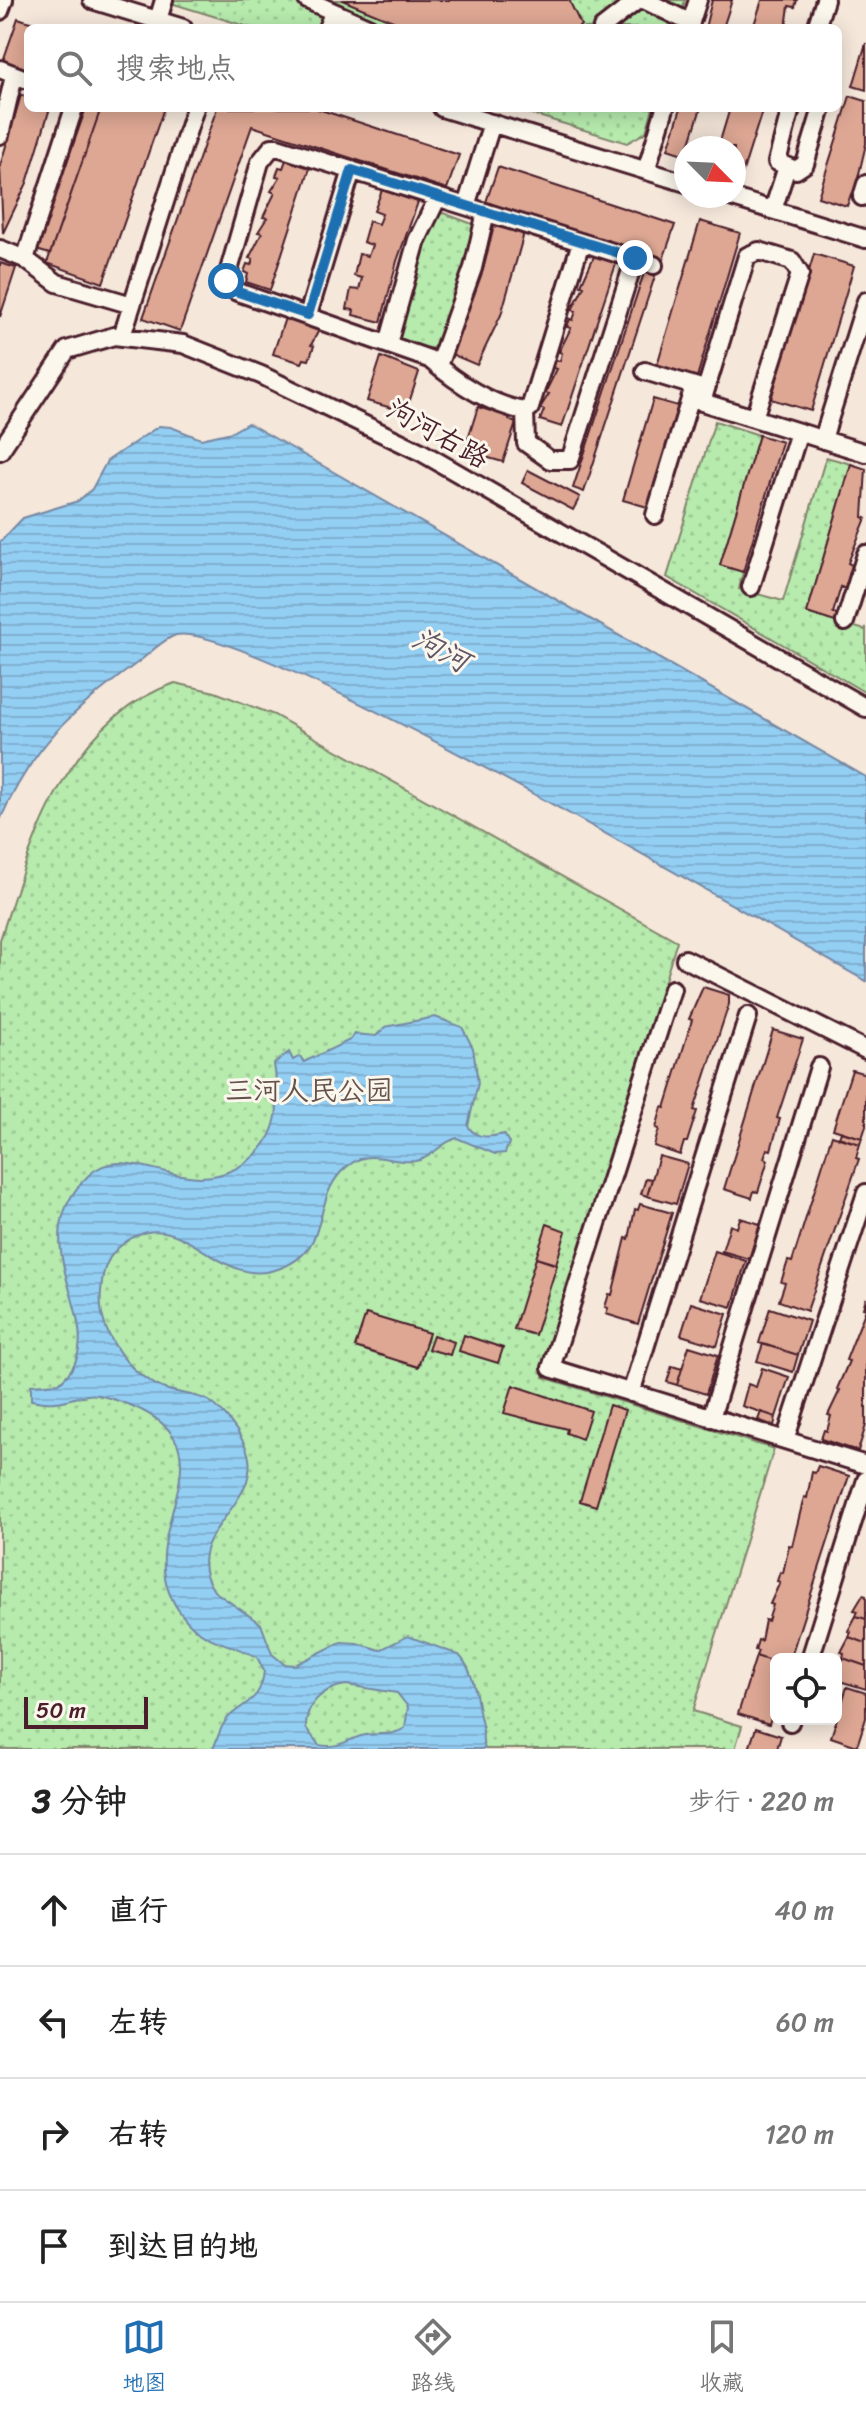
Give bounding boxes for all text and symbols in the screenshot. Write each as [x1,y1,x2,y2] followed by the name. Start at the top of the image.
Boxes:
[24,24,842,112] search box
[116,41,236,95] text: 搜索地点
[52,46,96,90] icon: search
[674,136,746,208] north arrow
[617,240,653,276] route end
[208,263,244,299] route start
[377,385,499,482] street label: 泃河右路
[402,612,485,690] water label: 泃河
[225,1066,393,1115] park label: 三河人民公园
[770,1653,842,1725] map controls
[770,1653,842,1725] button: locate
[36,1691,86,1730] text: 50 m
[24,1693,148,1729] scale bar
[32,1771,128,1831] text: 3 分钟
[688,1778,834,1824] text: 步行 · 220 m
[108,1883,168,1937] text: 直行
[775,1887,834,1933] text: 40 m
[32,1888,76,1932] icon: ahead
[108,1995,168,2049] text: 左转
[776,1999,834,2045] text: 60 m
[32,2000,76,2044] icon: left
[108,2107,168,2161] text: 右转
[765,2111,834,2157] text: 120 m
[32,2112,76,2156] icon: right
[108,2219,258,2273] text: 到达目的地
[32,2224,76,2268] icon: arrive
[122,2315,166,2402] tab: 地图
[411,2315,455,2402] tab: 路线
[700,2315,744,2402] tab: 收藏

